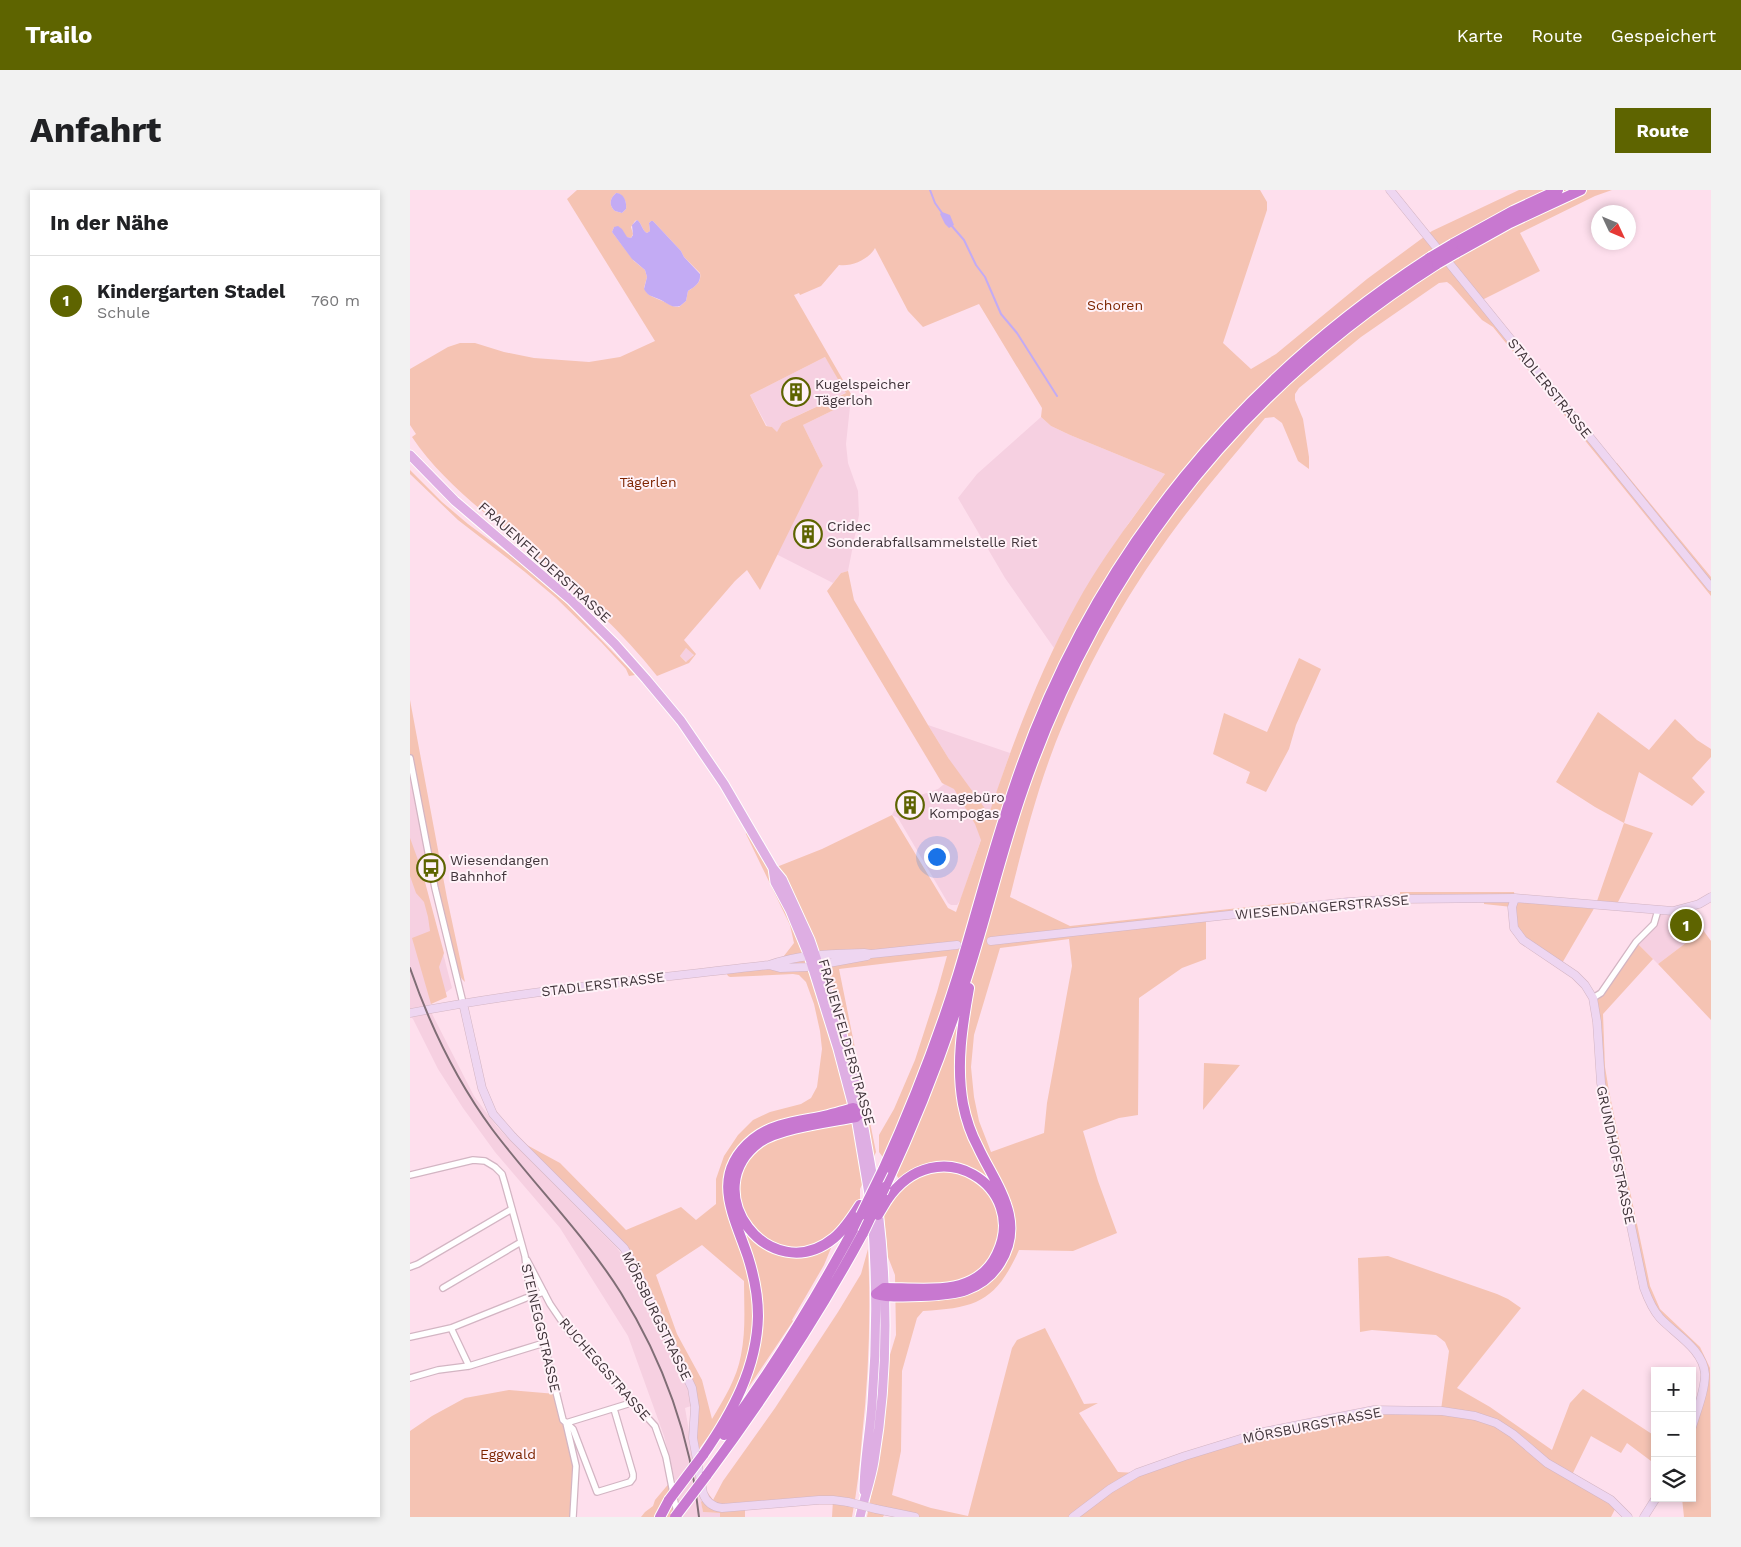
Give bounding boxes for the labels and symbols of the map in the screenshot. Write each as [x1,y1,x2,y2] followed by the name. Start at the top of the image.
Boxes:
[1591,205,1636,250] north arrow
[1087,297,1143,313] park label: Schoren
[1505,335,1595,441] street label: STADLERSTRASSE
[815,376,911,408] place label: Kugelspeicher Tägerloh
[781,377,811,407] building icon: Kugelspeicher Tägerloh
[619,474,677,490] park label: Tägerlen
[476,498,614,626] street label: FRAUENFELDERSTRASSE
[827,518,1037,550] place label: Cridec Sonderabfallsammelstelle Riet
[793,519,823,549] building icon: Cridec Sonderabfallsammelstelle Riet
[929,789,1005,821] place label: Waagebüro Kompogas
[895,790,925,820] building icon: Waagebüro Kompogas
[924,844,950,870] your location
[450,852,549,884] place label: Wiesendangen Bahnhof
[416,853,446,883] bus stop icon: Wiesendangen Bahnhof
[1234,891,1410,923] street label: WIESENDANGERSTRASSE
[1670,906,1702,944] pin: 1
[816,957,878,1127] street label: FRAUENFELDERSTRASSE
[540,968,666,999] street label: STADLERSTRASSE
[1593,1084,1639,1226] street label: GRUNDHOFSTRASSE
[619,1249,695,1383] street label: MÖRSBURGSTRASSE
[518,1262,564,1394] street label: STEINEGGSTRASSE
[556,1315,654,1424] street label: RUCHEGGSTRASSE
[1241,1404,1383,1446] street label: MÖRSBURGSTRASSE
[480,1446,536,1462] park label: Eggwald

